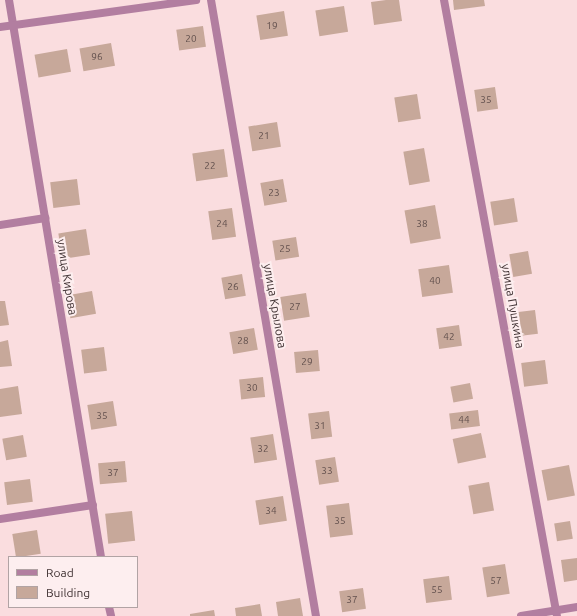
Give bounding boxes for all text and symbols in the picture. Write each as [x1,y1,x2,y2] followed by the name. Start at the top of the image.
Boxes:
[266,20,278,32] house number: 19
[185,33,197,45] house number: 20
[91,51,103,63] house number: 96
[480,94,492,106] house number: 35
[258,130,270,142] house number: 21
[204,160,216,172] house number: 22
[268,187,280,199] house number: 23
[216,218,228,230] house number: 24
[416,218,428,230] house number: 38
[54,238,80,316] street label: улица Кирова
[279,243,291,255] house number: 25
[498,262,528,350] street label: улица Пушкина
[260,263,290,349] street label: улица Крылова
[429,275,441,287] house number: 40
[227,281,239,293] house number: 26
[289,301,301,313] house number: 27
[443,331,455,343] house number: 42
[237,335,249,347] house number: 28
[301,356,313,368] house number: 29
[246,382,258,394] house number: 30
[96,410,108,422] house number: 35
[458,414,470,426] house number: 44
[314,420,326,432] house number: 31
[257,443,269,455] house number: 32
[321,465,333,477] house number: 33
[107,467,119,479] house number: 37
[265,505,277,517] house number: 34
[334,515,346,527] house number: 35
[8,556,138,608] legend
[46,566,74,579] text: Road
[490,575,502,587] house number: 57
[431,584,443,596] house number: 55
[46,586,90,599] text: Building
[346,594,358,606] house number: 37

